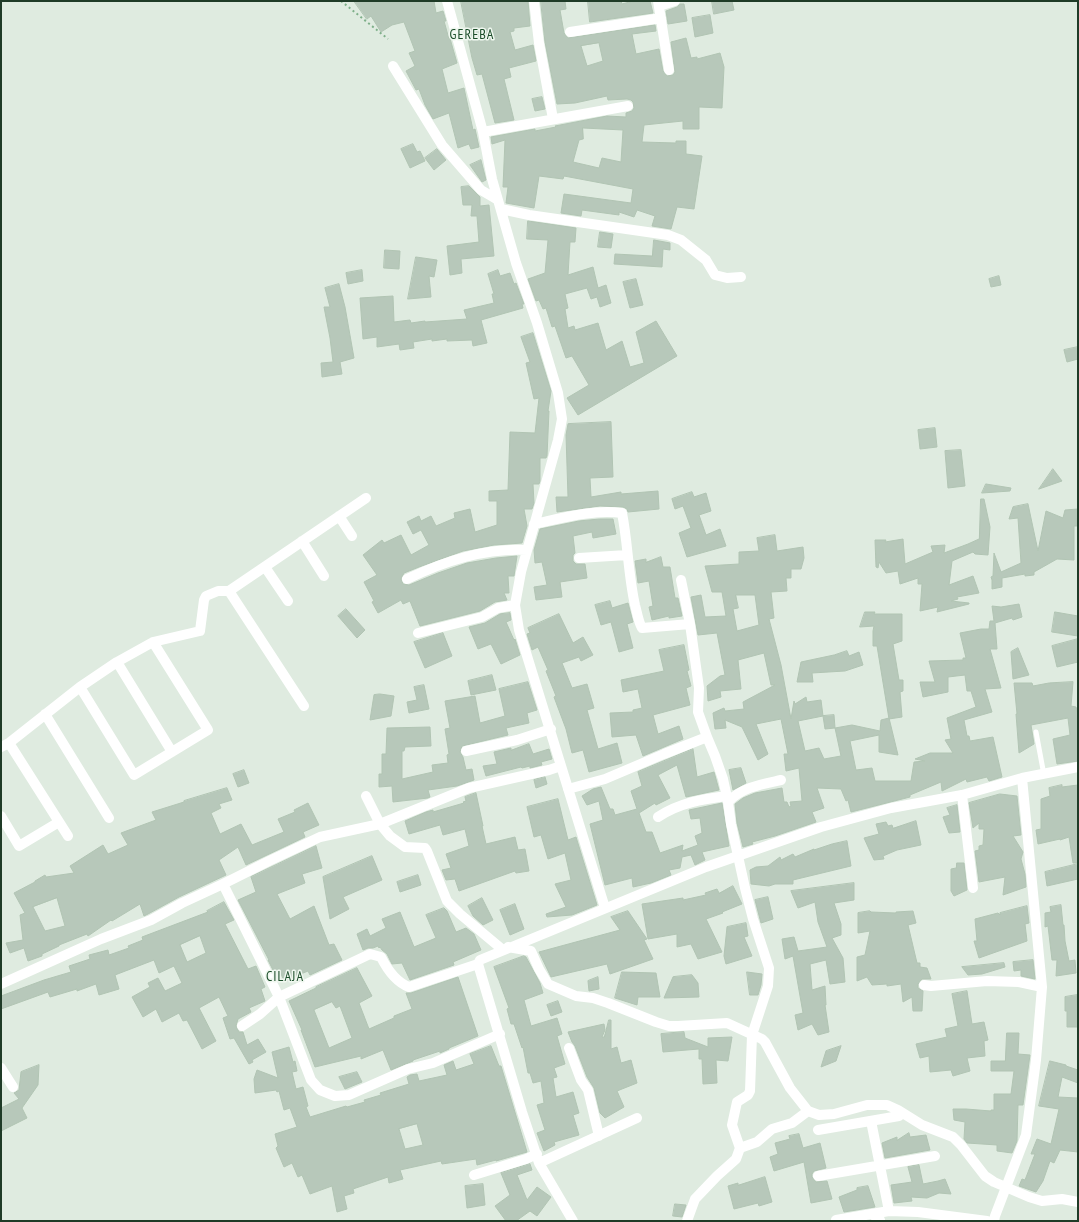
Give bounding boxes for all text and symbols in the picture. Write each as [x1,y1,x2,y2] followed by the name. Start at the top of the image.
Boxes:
[450,27,494,43] district label: GEREBA
[266,969,304,985] district label: CILAJA

